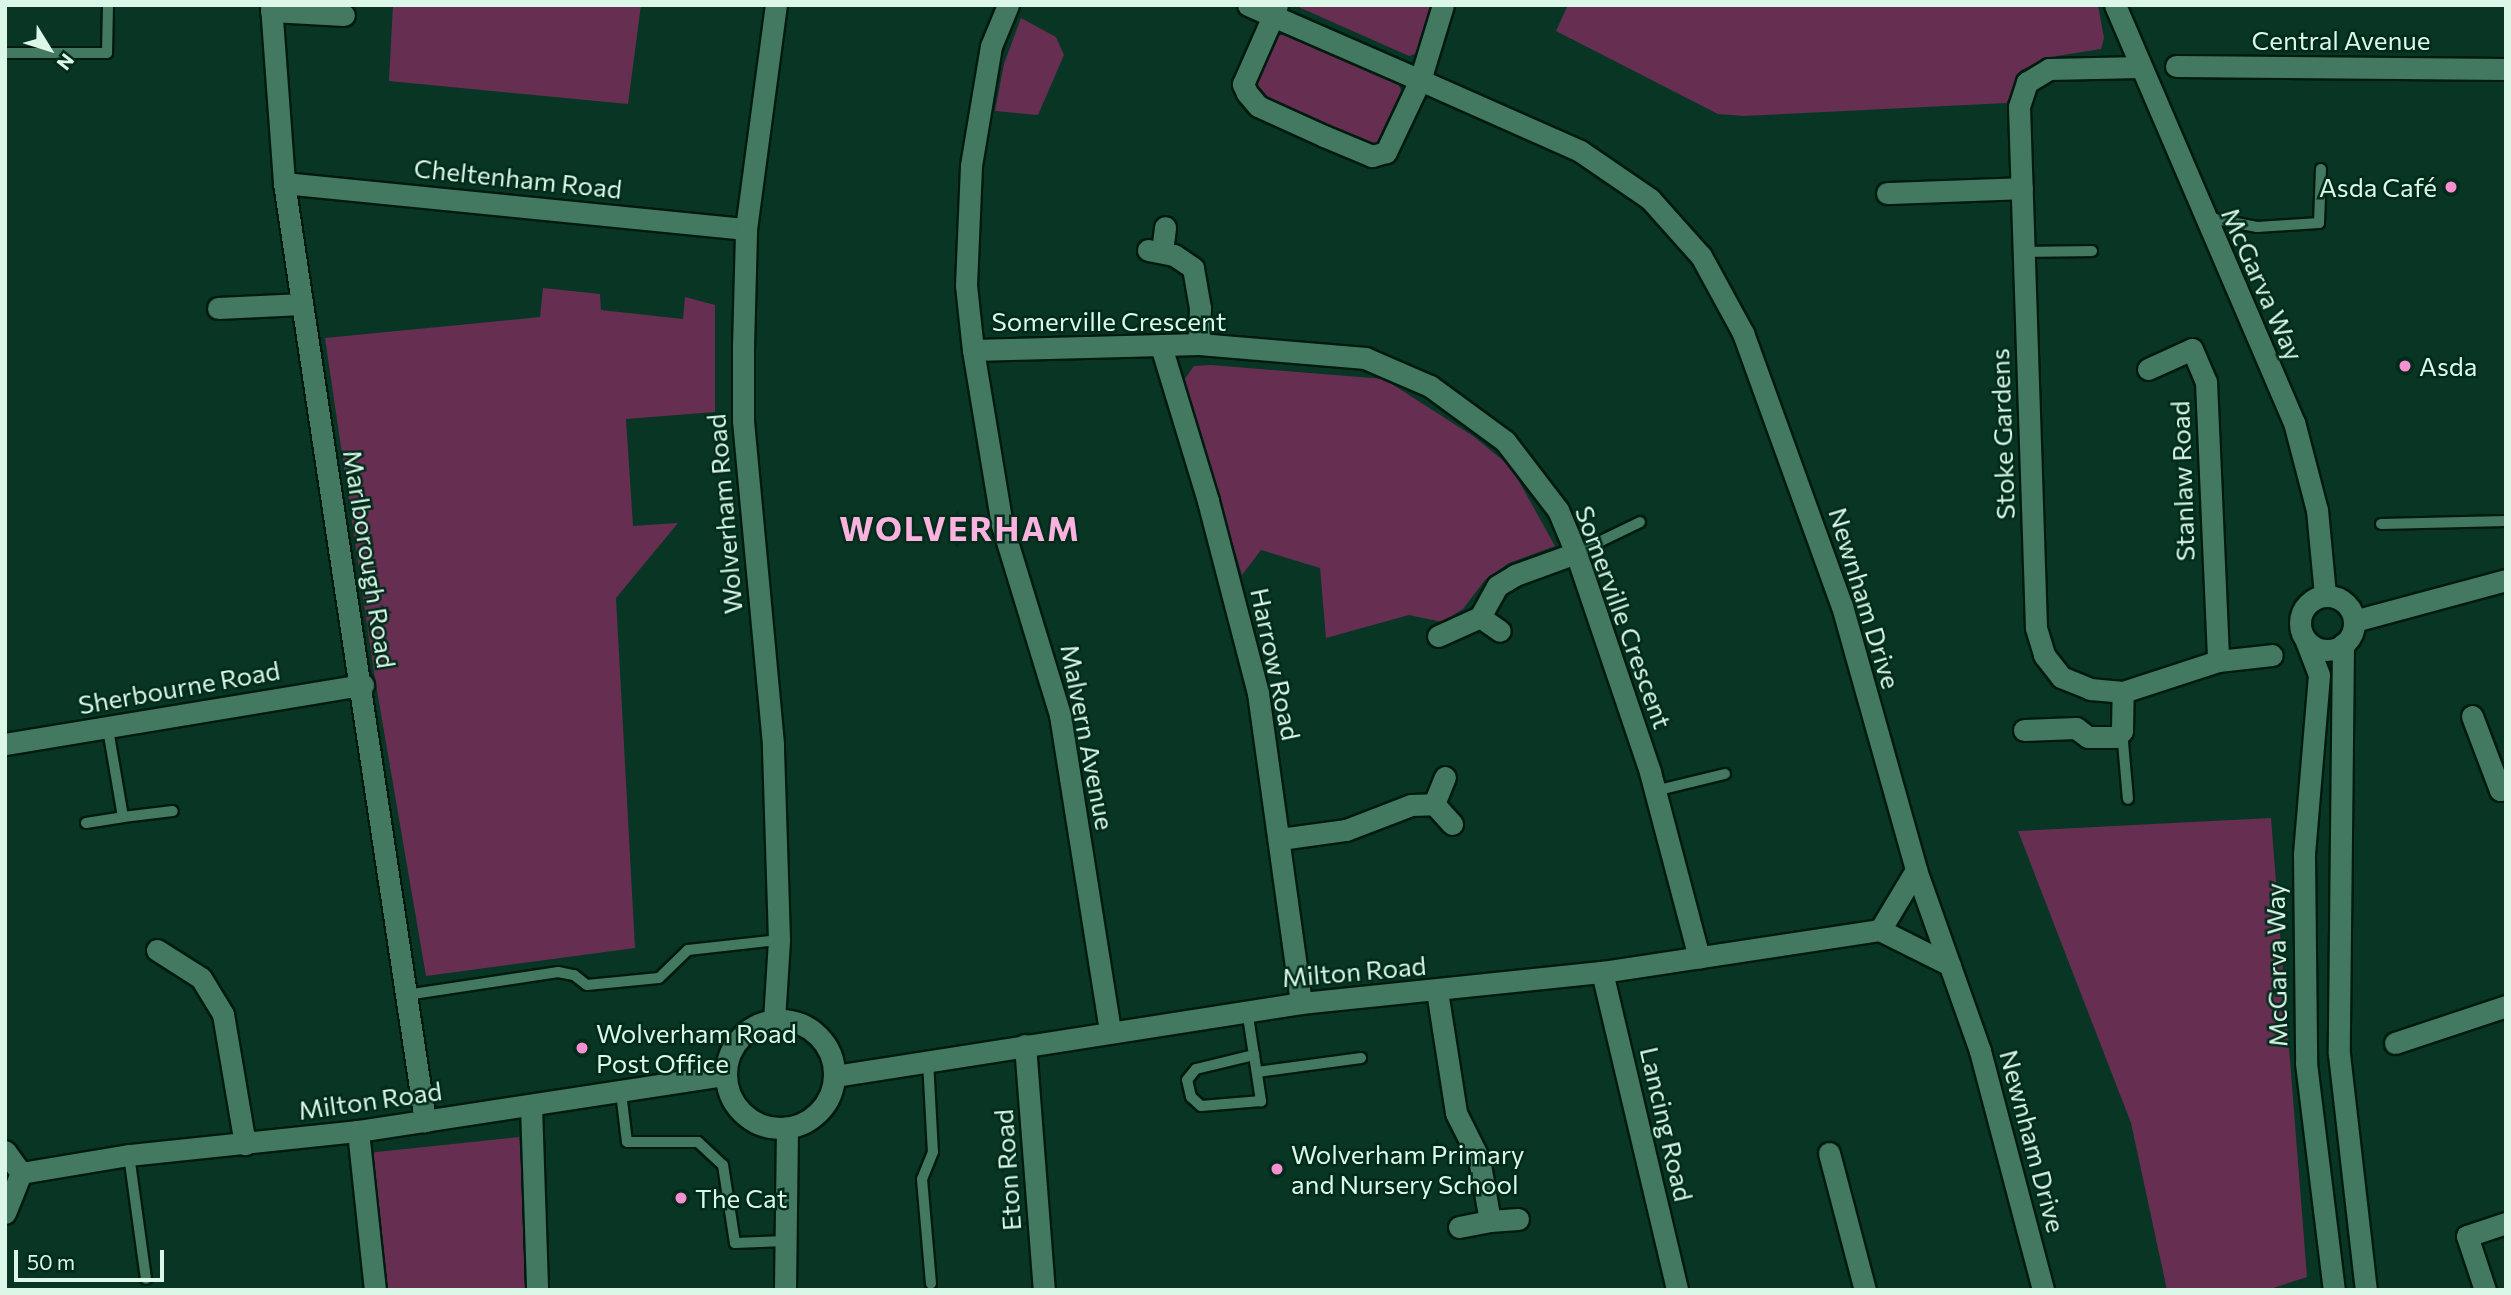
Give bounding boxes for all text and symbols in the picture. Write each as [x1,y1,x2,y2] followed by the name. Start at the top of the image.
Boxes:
[14,14,84,84] north arrow
[2251,24,2431,56] street label: Central Avenue
[52,50,79,75] text: N
[412,152,624,204] street label: Cheltenham Road
[2319,171,2437,203] place label: Asda Café
[2443,179,2459,195] marker: Asda Café
[2215,203,2311,365] street label: McGarva Way
[992,305,1226,337] street label: Somerville Crescent
[1983,348,2021,520] street label: Stoke Gardens
[2419,350,2477,382] place label: Asda
[2397,358,2413,374] marker: Asda
[2164,400,2200,562] street label: Stanlaw Road
[700,413,748,615] street label: Wolverham Road
[337,448,403,670] street label: Marlborough Road
[1569,501,1679,733] street label: Somerville Crescent
[1823,504,1907,692] street label: Newnham Drive
[840,508,1080,548] district label: WOLVERHAM
[1245,585,1307,743] street label: Harrow Road
[1055,642,1121,832] street label: Malvern Avenue
[76,654,282,720] street label: Sherbourne Road
[2259,883,2293,1047] street label: McGarva Way
[1281,949,1427,993] street label: Milton Road
[596,1017,797,1078] place label: Wolverham Road Post Office
[574,1040,590,1056] marker: Wolverham Road Post Office
[1634,1044,1700,1204] street label: Lancing Road
[1994,1046,2072,1236] street label: Newnham Drive
[296,1074,444,1126] street label: Milton Road
[987,1108,1027,1232] street label: Eton Road
[1291,1138,1524,1200] place label: Wolverham Primary and Nursery School
[1269,1161,1285,1177] marker: Wolverham Primary and Nursery School
[695,1182,787,1214] place label: The Cat
[673,1190,689,1206] marker: The Cat
[18,1236,168,1280] scale bar
[27,1249,75,1274] text: 50 m

